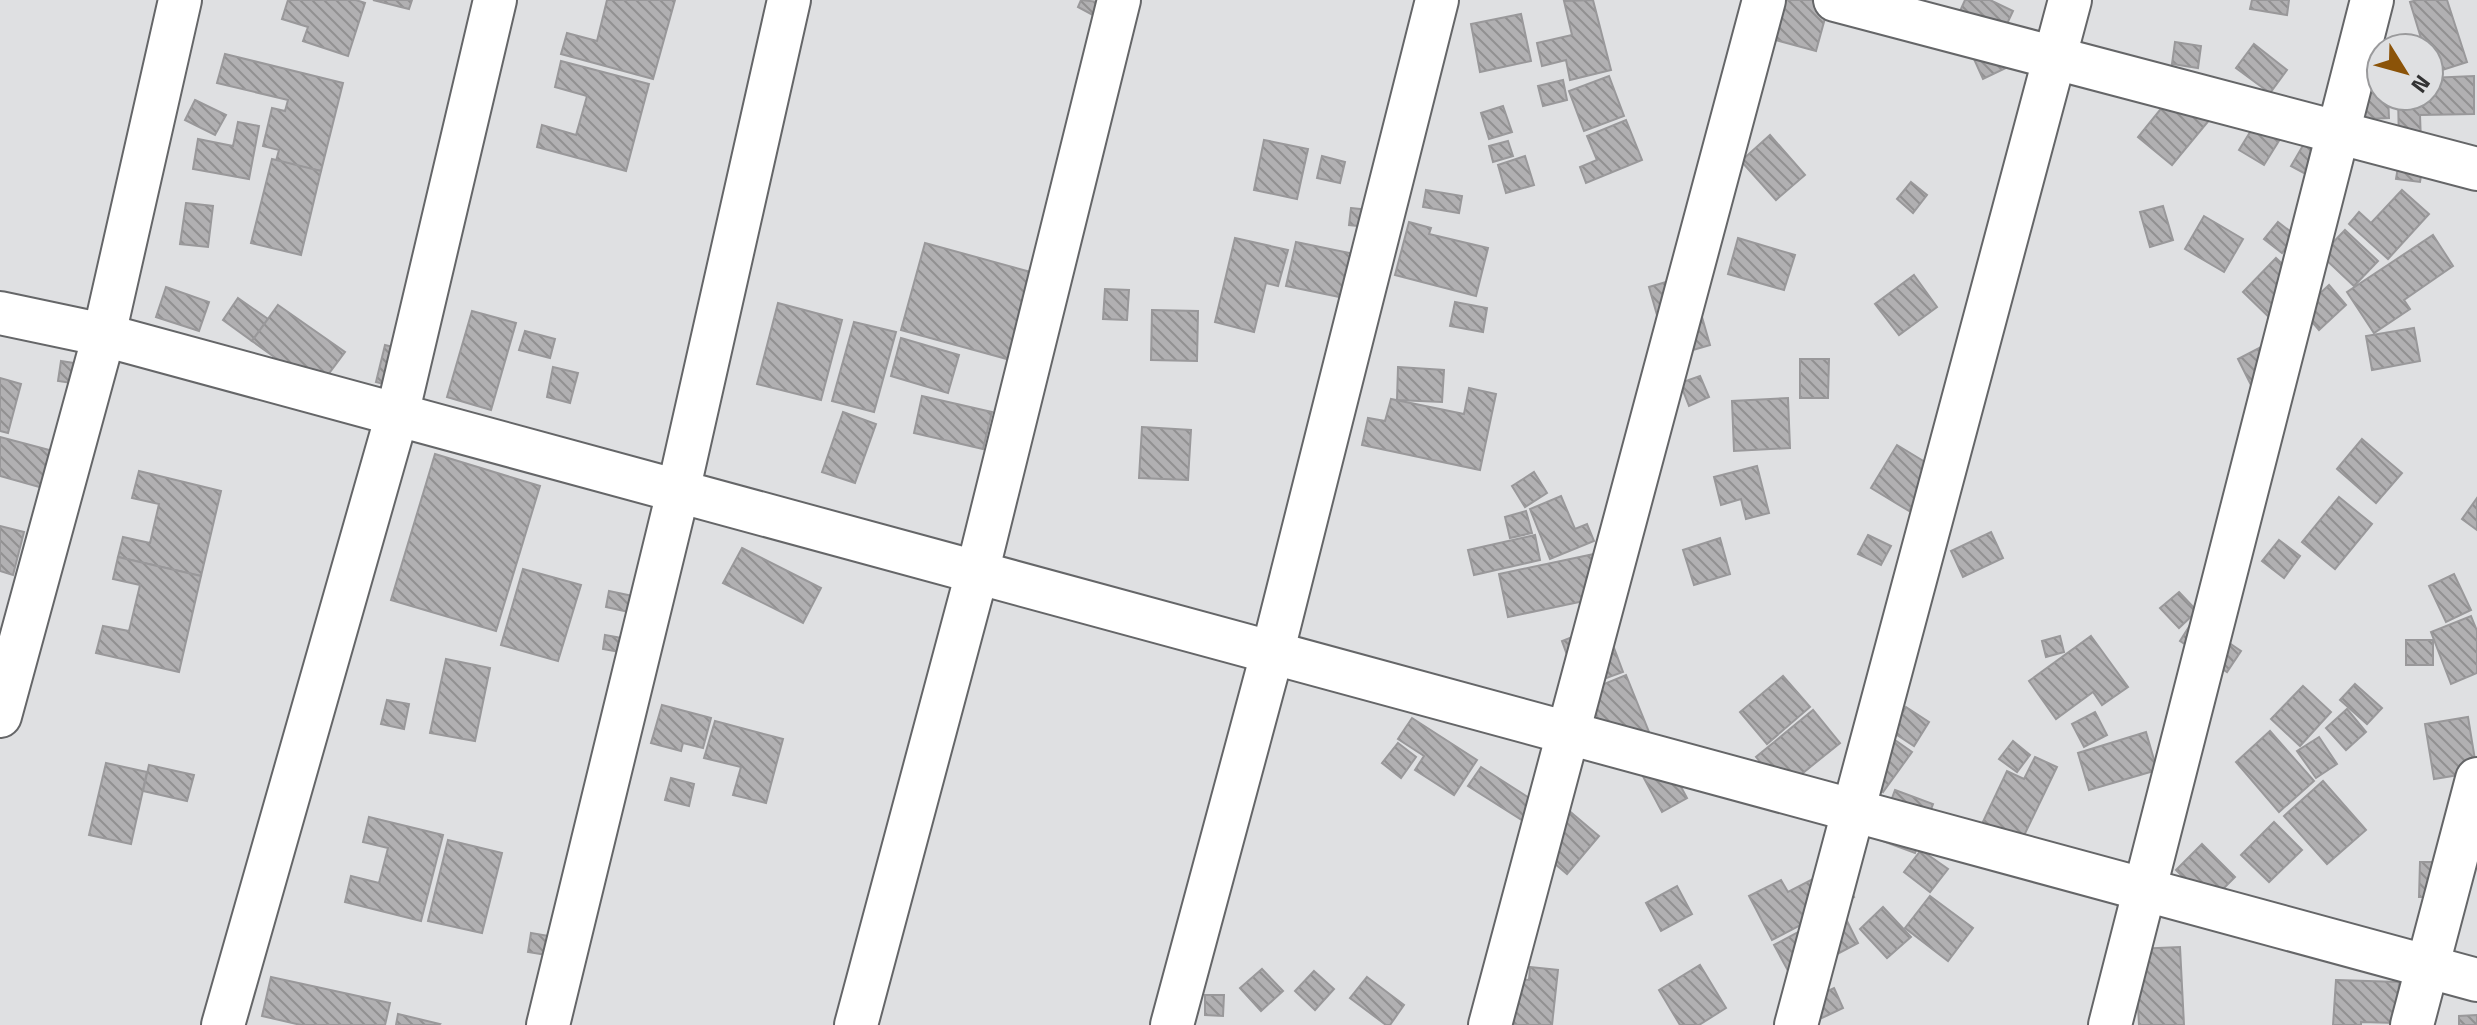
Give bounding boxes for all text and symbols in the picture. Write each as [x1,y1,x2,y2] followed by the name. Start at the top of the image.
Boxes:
[2365,32,2445,112] north arrow
[2403,68,2439,100] text: N

